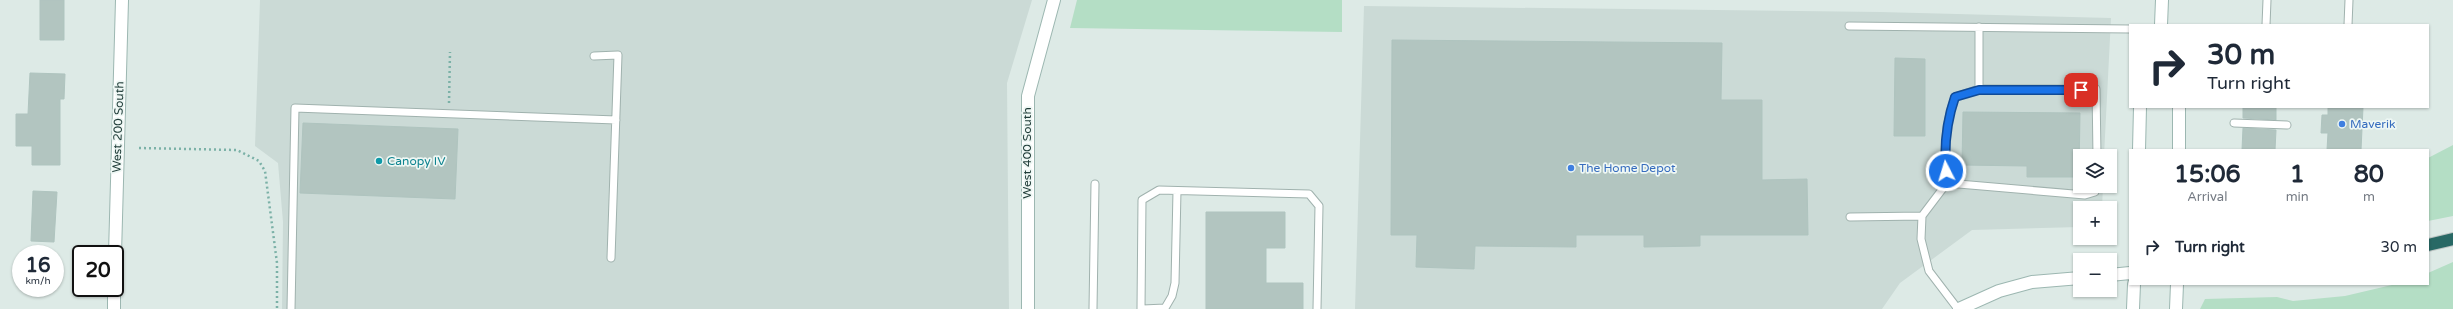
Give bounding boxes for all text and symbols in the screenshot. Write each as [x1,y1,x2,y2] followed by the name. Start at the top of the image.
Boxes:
[2207,38,2275,72] text: 30 m
[2141,40,2193,92] icon: right
[2207,72,2291,94] text: Turn right
[2064,73,2098,107] pin
[2070,79,2092,101] icon: arrive
[109,81,127,173] street label: West 200 South
[1020,107,1034,199] street label: West 400 South
[2350,117,2396,131] place label: Maverik
[2337,119,2347,129] marker: Maverik
[2073,149,2117,297] map controls
[2073,149,2117,193] button: layers
[1925,150,1967,192] position arrow
[387,154,446,168] place label: Canopy IV
[374,156,384,166] marker: Canopy IV
[2174,160,2241,189] text: 15:06
[2290,160,2305,189] text: 1
[2354,160,2384,189] text: 80
[1579,161,1676,175] place label: The Home Depot
[1566,163,1576,173] marker: The Home Depot
[2187,189,2227,205] text: Arrival
[2286,189,2309,205] text: min
[2363,189,2375,205] text: m
[2073,201,2117,245] button: +
[2141,236,2163,258] icon: right
[2175,238,2245,256] text: Turn right
[2380,238,2417,256] text: 30 m
[72,245,124,297] speed limit sign: 20
[2073,253,2117,297] button: −
[25,254,51,278] text: 16
[25,275,51,287] text: km/h

